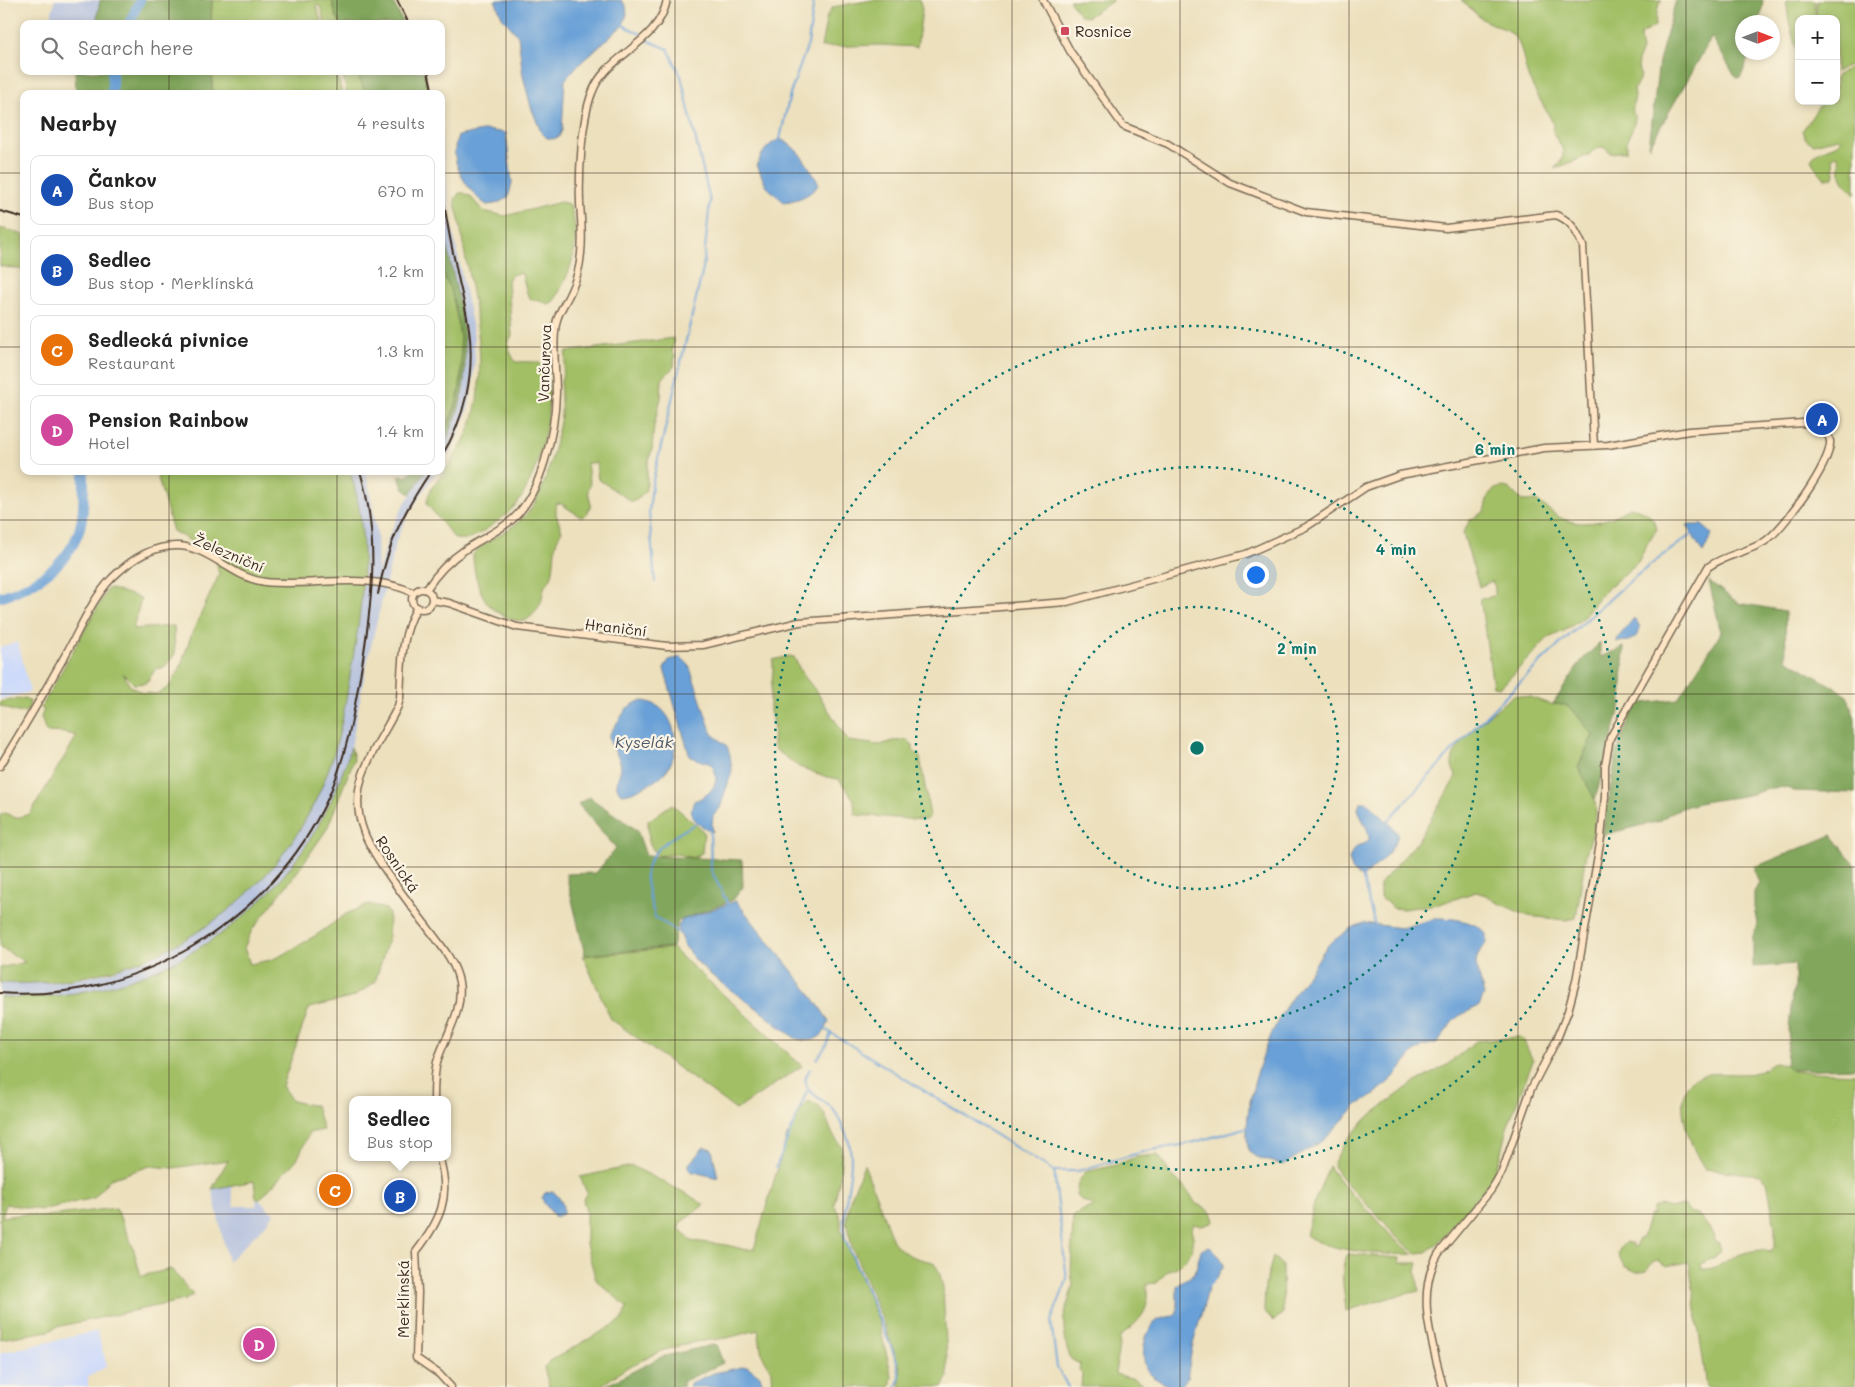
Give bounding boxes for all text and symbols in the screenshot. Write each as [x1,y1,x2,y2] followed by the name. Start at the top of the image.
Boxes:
[1735,15,1780,60] north arrow
[1795,15,1840,105] map controls
[1795,15,1840,60] button: +
[20,20,445,75] search box
[1075,21,1132,41] place label: Rosnice
[1059,25,1071,37] marker: Rosnice
[38,34,66,62] icon: search
[78,35,194,60] text: Search here
[1795,60,1840,105] button: −
[40,109,117,136] text: Nearby
[357,112,425,133] text: 4 results
[88,167,157,192] text: Čankov
[51,180,63,201] text: A
[378,180,424,201] text: 670 m
[88,192,154,213] text: Bus stop
[88,247,151,272] text: Sedlec
[52,260,62,281] text: B
[377,260,424,281] text: 1.2 km
[88,272,254,293] text: Bus stop · Merklínská
[533,324,555,402] street label: Vančurova
[88,327,249,352] text: Sedlecká pivnice
[51,340,63,361] text: C
[376,340,424,361] text: 1.3 km
[88,352,176,373] text: Restaurant
[1806,400,1838,438] pin: A
[88,407,249,432] text: Pension Rainbow
[51,420,63,441] text: D
[376,420,424,441] text: 1.4 km
[88,432,130,453] text: Hotel
[1475,439,1515,459] text: 6 min
[190,529,268,577] street label: Železniční
[1376,539,1416,559] text: 4 min
[1243,562,1269,588] your location
[584,613,648,641] street label: Hraniční
[1277,638,1317,658] text: 2 min
[615,731,674,752] water label: Kyselák
[1188,739,1206,757] centre of rings
[372,832,424,896] street label: Rosnická
[349,1096,451,1161] popup
[367,1106,430,1131] text: Sedlec
[367,1131,433,1152] text: Bus stop
[319,1171,351,1209] pin: C
[384,1177,416,1215] pin: B
[393,1260,413,1338] street label: Merklínská
[243,1325,275,1363] pin: D

